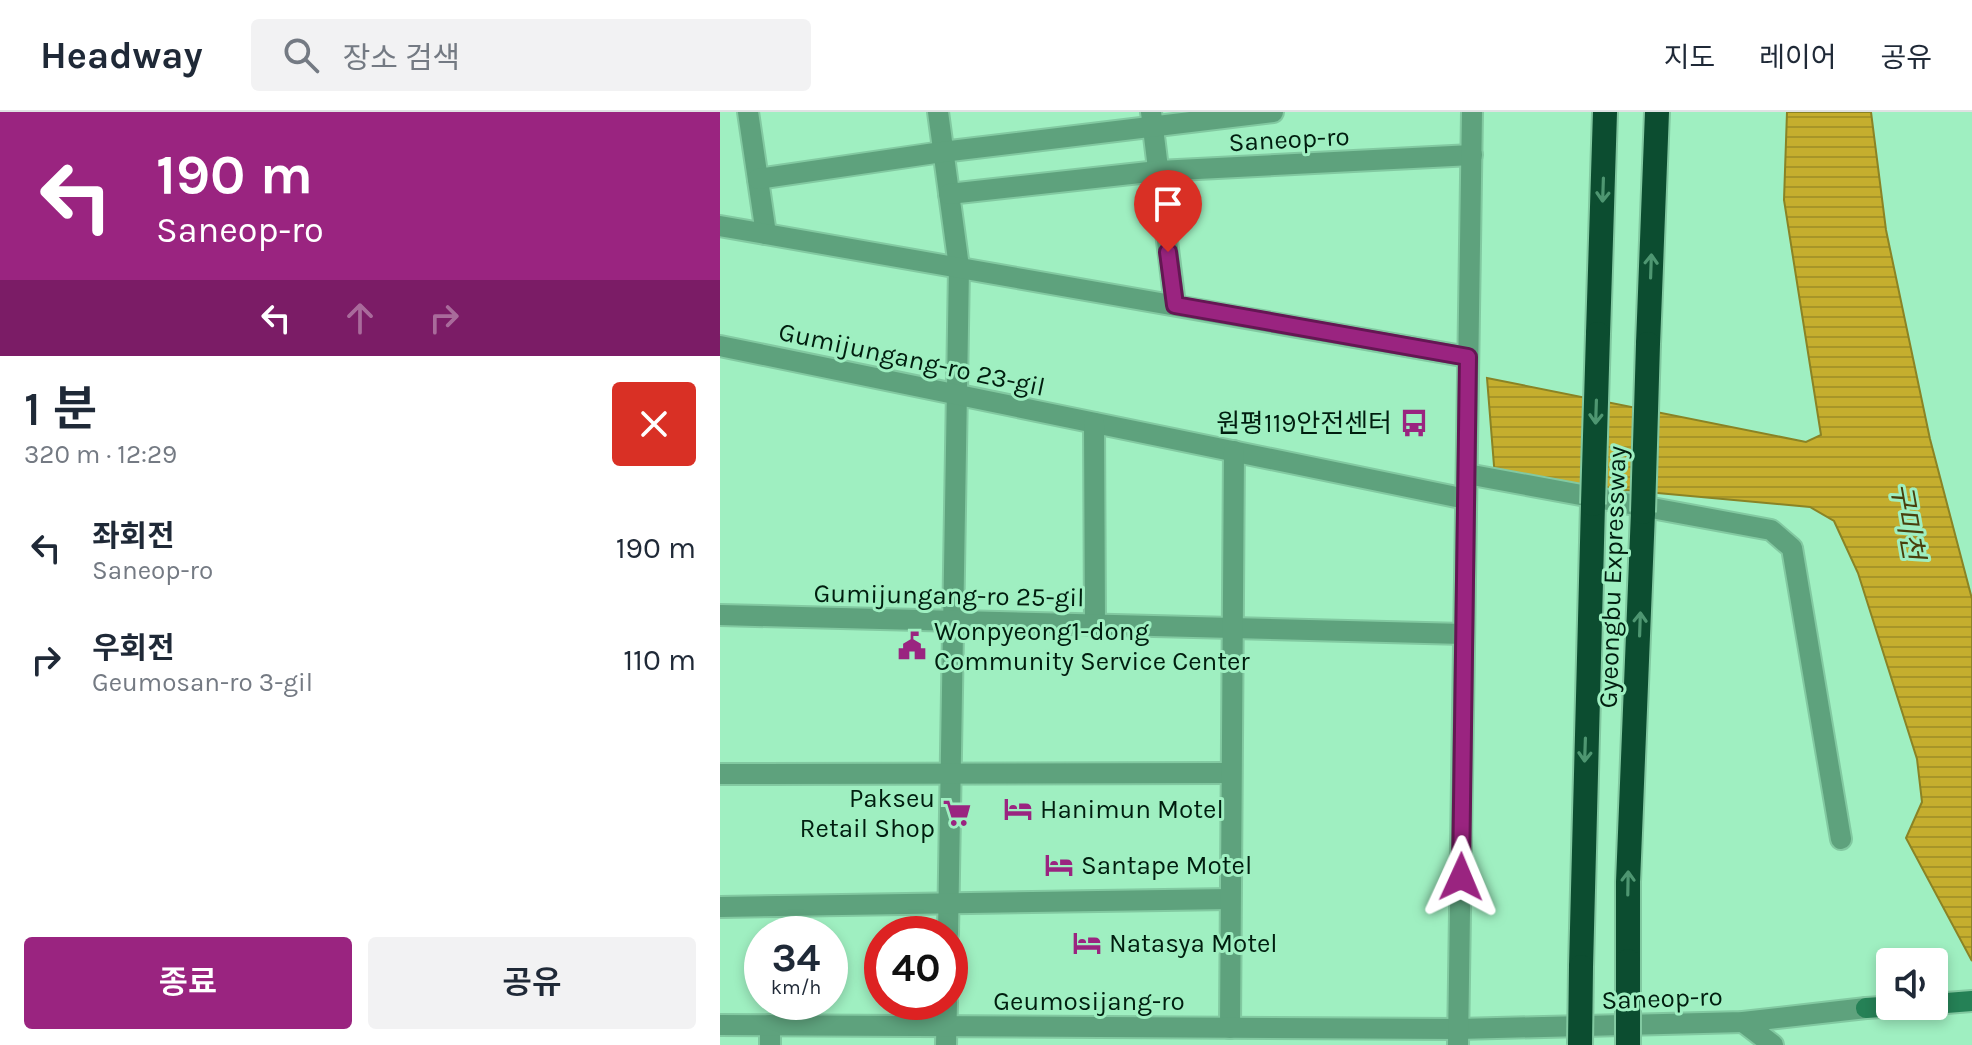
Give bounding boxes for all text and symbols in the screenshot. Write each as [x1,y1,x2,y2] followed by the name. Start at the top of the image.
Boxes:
[251,19,811,91] search box
[40,33,203,78] text: Headway
[279,33,323,77] icon: search
[343,40,460,76] text: 장소 검색
[1664,41,1715,74] text: 지도
[1759,41,1836,74] text: 레이어
[1880,41,1932,74] text: 공유
[1228,121,1350,158] street label: Saneop-ro
[156,142,313,207] text: 190 m
[24,144,128,248] icon: left
[1134,170,1202,252] pin
[1595,176,1610,203] one-way arrow
[1146,182,1190,226] icon: arrive
[156,209,324,251] text: Saneop-ro
[1643,253,1659,280] one-way arrow
[254,296,298,340] icon: left
[338,296,382,340] icon: ahead
[422,296,466,340] icon: right
[776,316,1048,403] street label: Gumijungang-ro 23-gil
[24,381,97,437] text: 1 분
[612,382,696,466] button: close
[1588,398,1603,425] one-way arrow
[1216,408,1392,439] place label: 원평119안전센터
[1399,408,1429,438] bus stop icon: 원평119안전센터
[24,439,177,470] text: 320 m · 12:29
[1592,445,1633,709] street label: Gyeongbu Expressway
[1885,480,1931,565] water label: 구미천
[92,518,175,554] text: 좌회전
[24,526,68,570] icon: left
[616,530,696,566] text: 190 m
[92,555,213,586] text: Saneop-ro
[813,578,1085,613] street label: Gumijungang-ro 25-gil
[1632,611,1647,638] one-way arrow
[934,616,1250,677] place label: Wonpyeong1-dong Community Service Center
[92,630,175,666] text: 우회전
[897,631,927,661] public building icon: Wonpyeong1-dong Community Service Center
[24,638,68,682] icon: right
[623,642,696,678] text: 110 m
[92,667,313,698] text: Geumosan-ro 3-gil
[1577,736,1593,763] one-way arrow
[800,783,935,844] place label: Pakseu Retail Shop
[1003,794,1033,824] hotel icon: Hanimun Motel
[1040,794,1224,825] place label: Hanimun Motel
[942,798,972,828] supermarket icon: Pakseu Retail Shop
[1419,835,1503,919] position arrow
[1044,850,1074,880] hotel icon: Santape Motel
[1081,850,1252,881] place label: Santape Motel
[1621,870,1636,897] one-way arrow
[864,916,968,1020] speed limit sign: 40
[1072,928,1102,958] hotel icon: Natasya Motel
[1109,928,1278,959] place label: Natasya Motel
[772,934,820,981] text: 34
[24,937,352,1029] button: 종료
[368,937,696,1029] button: 공유
[1876,948,1948,1020] map controls
[1876,948,1948,1020] button: sound
[771,976,821,999] text: km/h
[1601,981,1723,1016] street label: Saneop-ro
[993,986,1185,1017] street label: Geumosijang-ro

